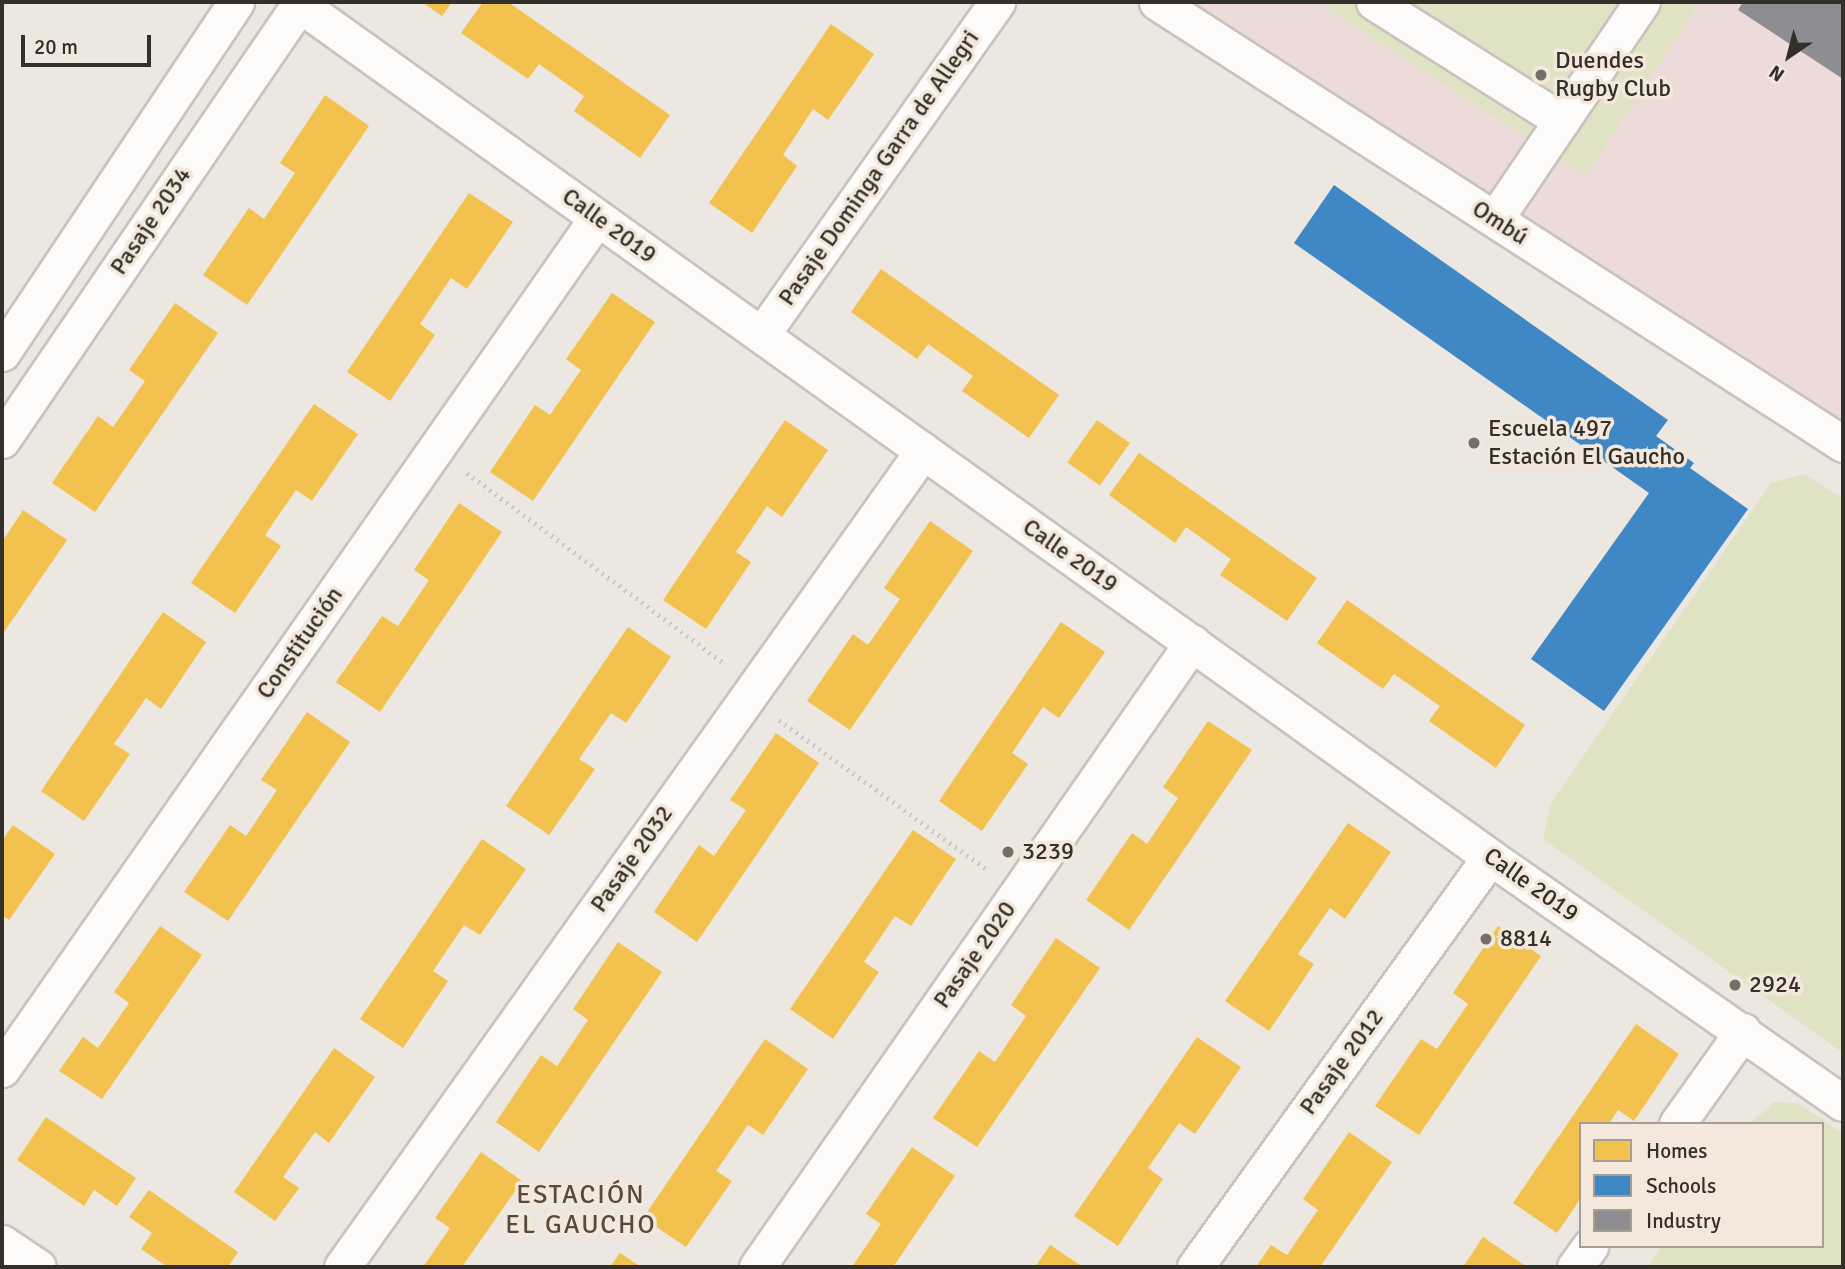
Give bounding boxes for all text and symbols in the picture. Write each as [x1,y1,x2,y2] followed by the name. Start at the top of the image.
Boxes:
[24,21,154,65] scale bar
[1754,21,1824,91] north arrow
[773,25,985,311] street label: Pasaje Dominga Garra de Allegri
[34,34,78,60] text: 20 m
[1555,47,1671,103] place label: Duendes Rugby Club
[1765,60,1789,87] text: N
[1533,67,1549,83] marker: Duendes Rugby Club
[104,162,198,280] street label: Pasaje 2034
[556,182,662,270] street label: Calle 2019
[1467,194,1533,252] street label: Ombú
[1488,415,1685,471] place label: Escuela 497 Estación El Gaucho
[1466,435,1482,451] marker: Escuela 497 Estación El Gaucho
[1017,513,1123,599] street label: Calle 2019
[251,581,349,705] street label: Constitución
[585,800,679,918] street label: Pasaje 2032
[1022,838,1074,866] place label: 3239
[1478,842,1584,928] street label: Calle 2019
[1000,844,1016,860] marker: 3239
[928,896,1022,1014] street label: Pasaje 2020
[1500,925,1552,953] place label: 8814
[1478,931,1494,947] marker: 8814
[1749,971,1801,999] place label: 2924
[1727,977,1743,993] marker: 2924
[1294,1003,1390,1121] street label: Pasaje 2012
[1579,1122,1824,1248] legend
[1646,1138,1708,1164] text: Homes
[1646,1173,1716,1199] text: Schools
[506,1180,656,1242] district label: ESTACIÓN EL GAUCHO
[1646,1208,1721,1234] text: Industry

